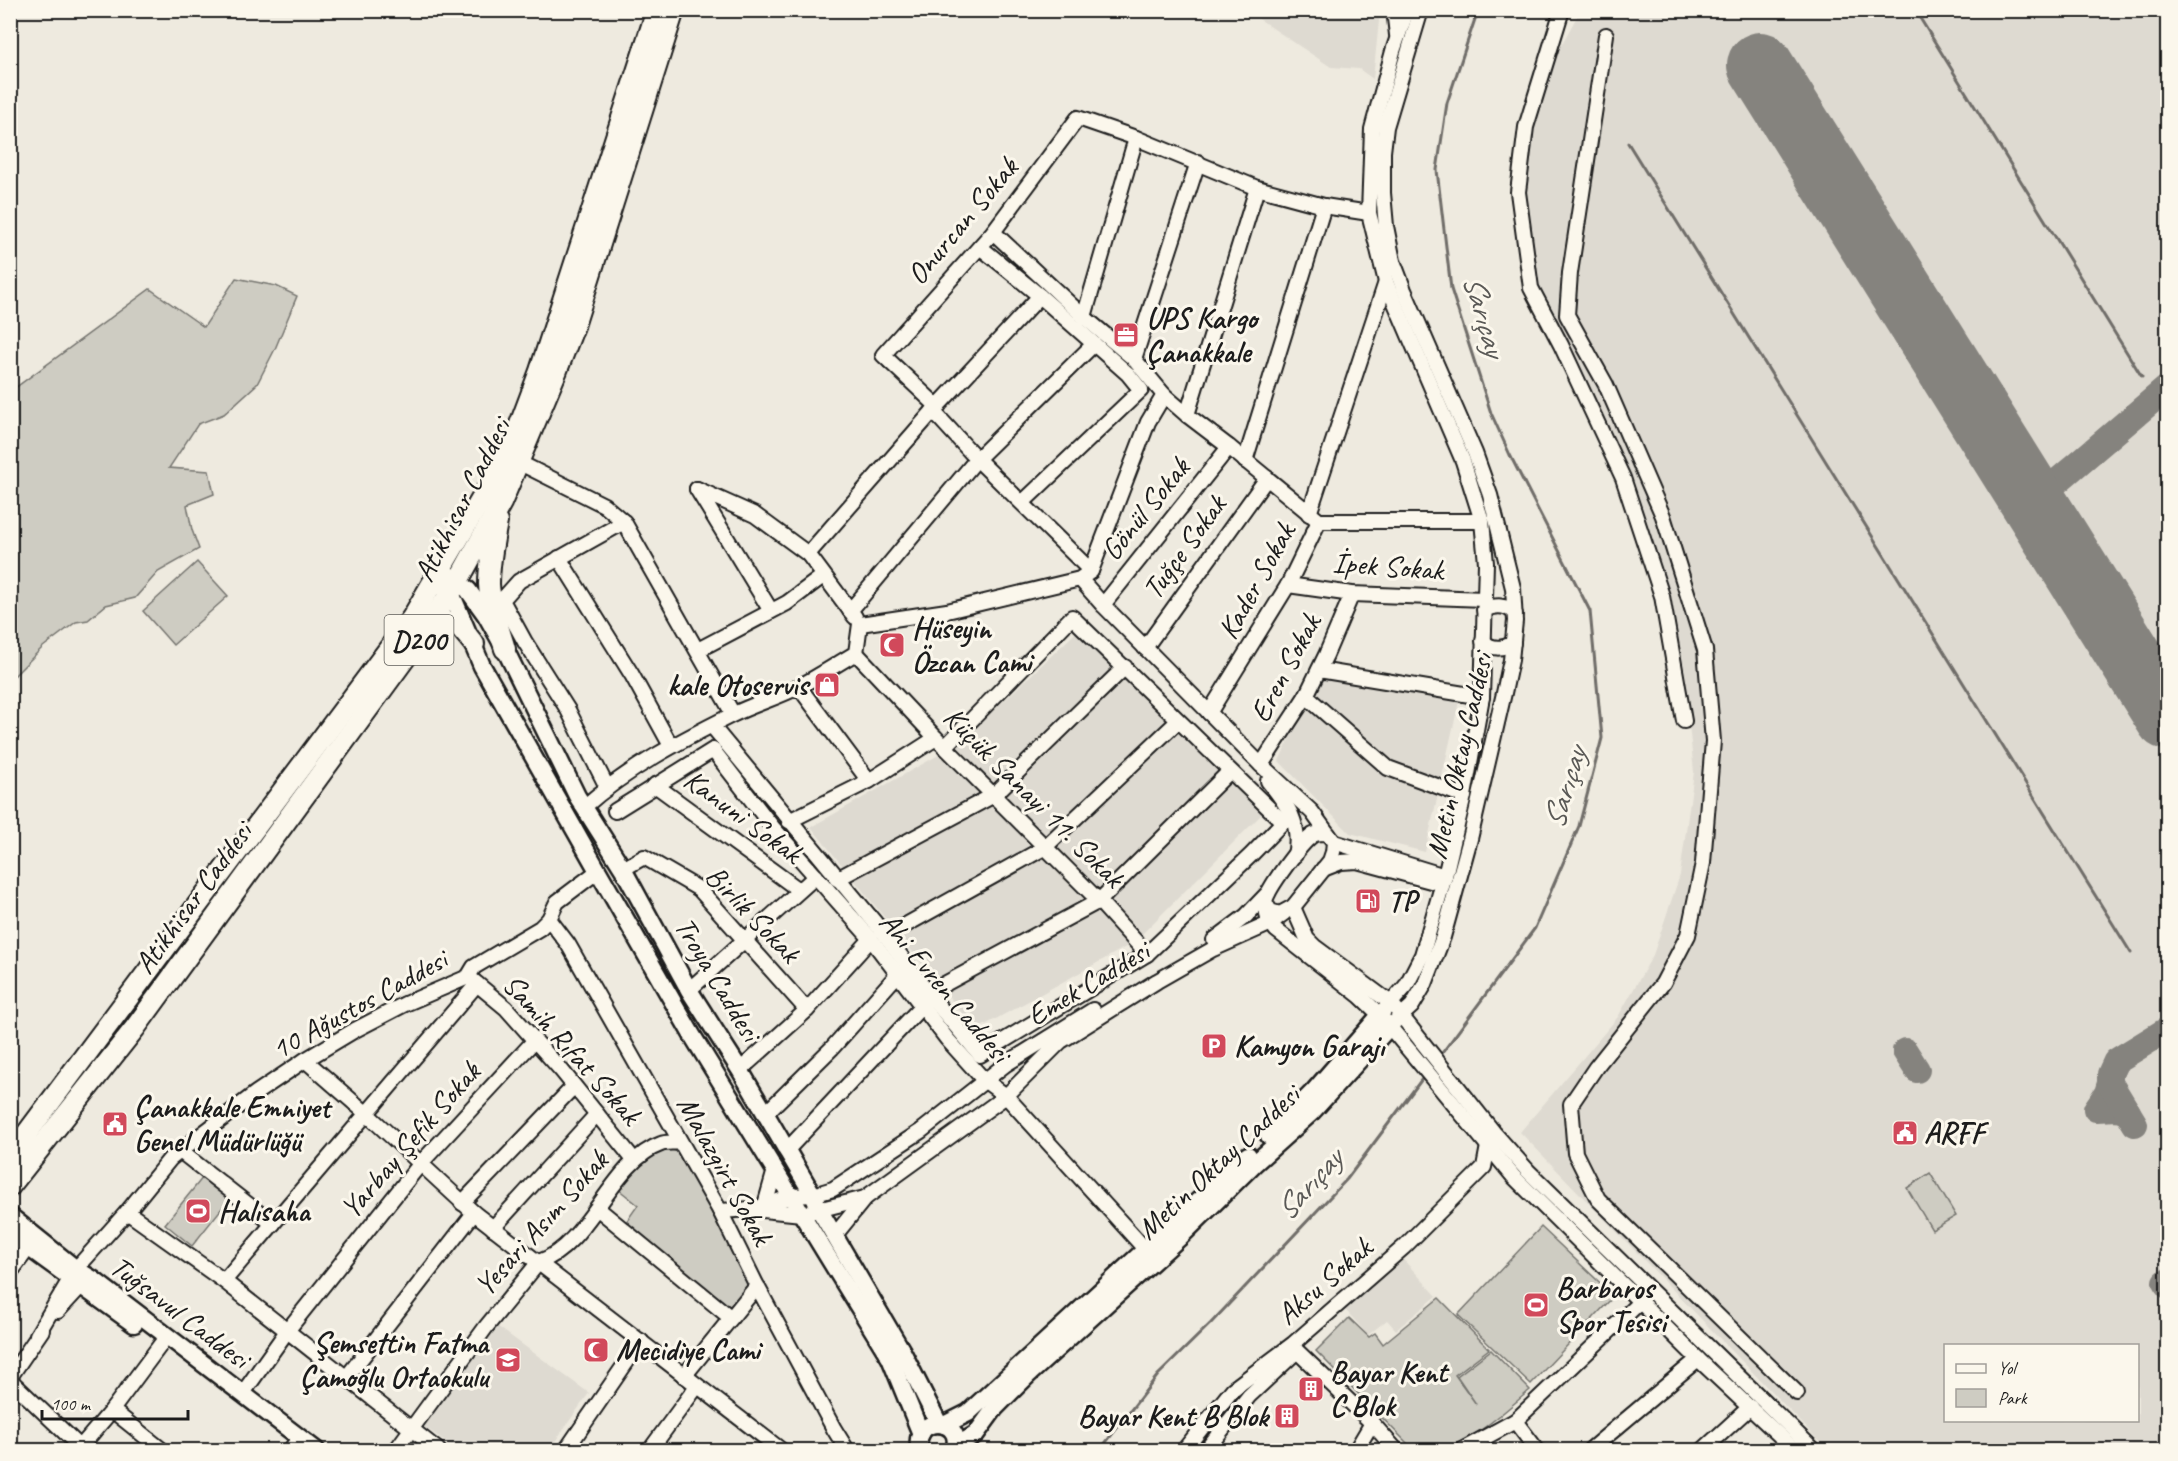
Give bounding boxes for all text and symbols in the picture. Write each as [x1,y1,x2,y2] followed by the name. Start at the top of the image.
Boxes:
[898,148,1027,292] street label: Onurcan Sokak
[1453,270,1517,365] water label: Sarıçay
[1146,299,1260,371] place label: UPS Kargo Çanakkale
[1111,320,1141,350] office icon: UPS Kargo Çanakkale
[405,409,521,588] street label: Atikhisar Caddesi
[1092,448,1199,568] street label: Gönül Sokak
[1133,486,1236,607] street label: Tuğçe Sokak
[1209,515,1304,646] street label: Kader Sokak
[1331,543,1447,589] street label: İpek Sokak
[1241,606,1330,728] street label: Eren Sokak
[912,609,1035,681] place label: Hüseyin Özcan Cami
[384,615,454,665] road number: D200
[877,630,907,660] mosque icon: Hüseyin Özcan Cami
[1417,646,1502,862] street label: Metin Oktay Caddesi
[667,666,811,704] place label: kale Otoservis
[812,670,842,700] shop icon: kale Otoservis
[935,698,1134,897] street label: Küçük Sanayi 11. Sokak
[1533,738,1598,834] water label: Sarıçay
[677,760,811,873] street label: Kanuni Sokak
[125,812,263,981] street label: Atikhisar Caddesi
[697,857,810,972] street label: Birlik Sokak
[1388,882,1421,920] place label: TP
[1353,886,1383,916] fuel station icon: TP
[871,904,1021,1073] street label: Ahi Evren Caddesi
[666,910,772,1051] street label: Troya Caddesi
[1020,930,1159,1034] street label: Emek Caddesi
[265,938,456,1068] street label: 10 Ağustos Caddesi
[495,966,651,1134] street label: Samih Rıfat Sokak
[1234,1027,1386,1066] place label: Kamyon Garajı
[1199,1031,1229,1061] parking icon: Kamyon Garajı
[332,1052,490,1226] street label: Yarbay Şefik Sokak
[1128,1074,1310,1247] street label: Metin Oktay Caddesi
[134,1088,333,1160] place label: Çanakkale Emniyet Genel Müdürlüğü
[669,1089,782,1253] street label: Malazgirt Sokak
[100,1109,130,1139] public building icon: Çanakkale Emniyet Genel Müdürlüğü
[1924,1114,1989,1152] place label: ARFF
[1890,1118,1920,1148] public building icon: ARFF
[1266,1136,1355,1229] water label: Sarıçay
[466,1141,618,1304] street label: Yesari Asım Sokak
[218,1192,312,1230] place label: Halısaha
[183,1196,213,1226] sports icon: Halısaha
[1269,1228,1381,1333] street label: Aksu Sokak
[103,1247,260,1379] street label: Tuğsavul Caddesi
[1556,1269,1670,1341] place label: Barbaros Spor Tesisi
[1521,1290,1551,1320] sports icon: Barbaros Spor Tesisi
[300,1324,491,1396] place label: Şemsettin Fatma Çamoğlu Ortaokulu
[616,1331,764,1369] place label: Mecidiye Cami
[581,1335,611,1365] mosque icon: Mecidiye Cami
[1944,1344,2139,1422] legend
[493,1345,523,1375] school or university icon: Şemsettin Fatma Çamoğlu Ortaokulu
[1330,1353,1450,1425] place label: Bayar Kent C Blok
[1998,1357,2018,1379] text: Yol
[1296,1374,1326,1404] building icon: Bayar Kent C Blok
[42,1383,188,1421] scale bar
[1998,1387,2028,1409] text: Park
[51,1393,92,1415] text: 100 m
[1078,1397,1271,1435] place label: Bayar Kent B Blok
[1272,1401,1302,1431] building icon: Bayar Kent B Blok

